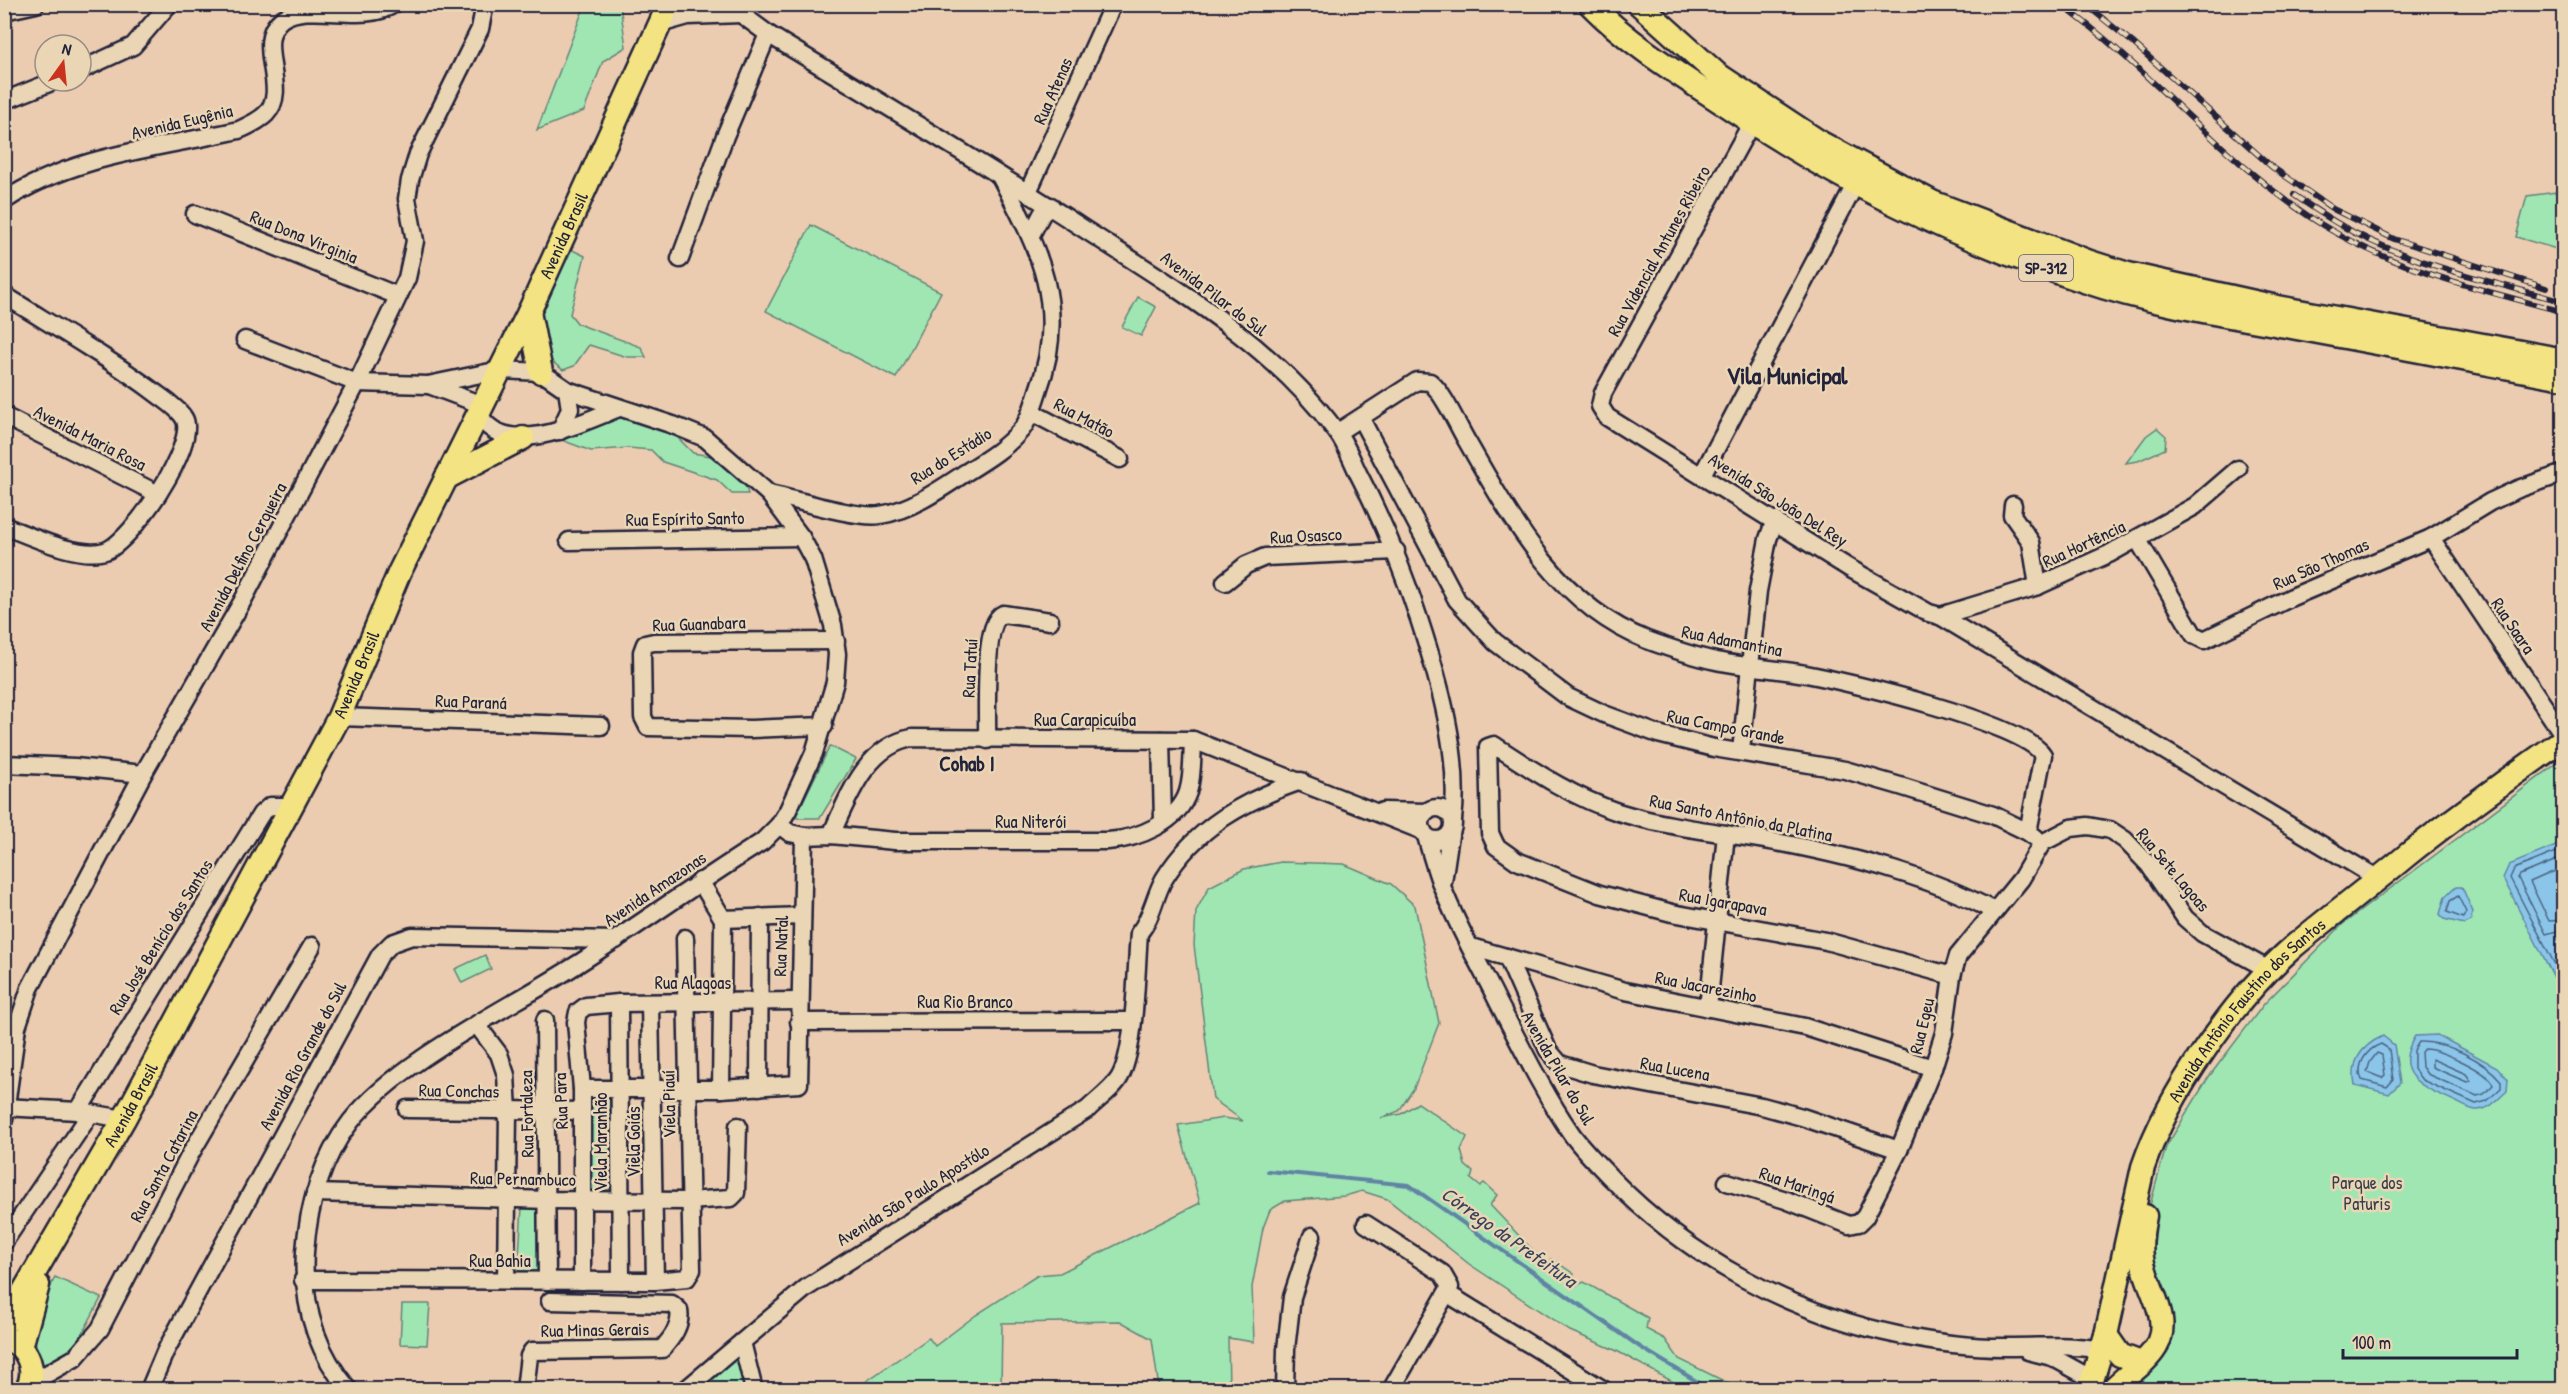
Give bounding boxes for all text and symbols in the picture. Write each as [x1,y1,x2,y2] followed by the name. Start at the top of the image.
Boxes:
[33,33,93,93] north arrow
[60,37,74,60] text: N
[1027,53,1078,128] street label: Rua Atenas
[129,98,235,145] street label: Avenida Eugênia
[1601,161,1716,341] street label: Rua Videncial Antunes Ribeiro
[533,188,594,282] street label: Avenida Brasil
[247,204,362,269] street label: Rua Dona Virginia
[1156,245,1273,342] street label: Avenida Pilar do Sul
[2019,255,2073,281] road number: SP-312
[1726,359,1848,392] district label: Vila Municipal
[1050,391,1119,444] street label: Rua Matão
[30,399,151,477] street label: Avenida Maria Rosa
[905,421,996,490] street label: Rua do Estádio
[1704,447,1853,553] street label: Avenida São João Del Rey
[193,478,292,636] street label: Avenida Delfino Cerqueira
[625,505,745,532] street label: Rua Espírito Santo
[2038,513,2129,574] street label: Rua Hortência
[1270,521,1342,550] street label: Rua Osasco
[2269,531,2373,596] street label: Rua São Thomas
[2485,593,2541,659] street label: Rua Saara
[652,609,746,638] street label: Rua Guanabara
[1680,618,1785,663] street label: Rua Adamantina
[327,627,386,722] street label: Avenida Brasil
[955,638,984,698] street label: Rua Tatuí
[435,688,507,715] street label: Rua Paraná
[1665,703,1787,750] street label: Rua Campo Grande
[1034,707,1136,732] street label: Rua Carapicuíba
[939,749,995,778] district label: Cohab I
[1648,788,1835,847] street label: Rua Santo Antônio da Platina
[995,809,1067,834] street label: Rua Niterói
[2131,822,2216,917] street label: Rua Sete Lagoas
[599,845,711,932] street label: Avenida Amazonas
[103,854,219,1019] street label: Rua José Benício dos Santos
[1677,881,1769,922] street label: Rua Igarapava
[2162,912,2331,1107] street label: Avenida Antônio Faustino dos Santos
[767,915,794,977] street label: Rua Natal
[1653,964,1759,1009] street label: Rua Jacarezinho
[655,970,731,995] street label: Rua Alagoas
[253,977,352,1134] street label: Avenida Rio Grande do Sul
[917,989,1013,1014] street label: Rua Rio Branco
[1903,995,1940,1056] street label: Rua Egeu
[1516,1006,1601,1130] street label: Avenida Pilar do Sul
[1639,1050,1712,1087] street label: Rua Lucena
[97,1058,164,1152] street label: Avenida Brasil
[513,1070,540,1158] street label: Rua Fortaleza
[655,1070,682,1138] street label: Viela Piauí
[547,1072,574,1130] street label: Rua Para
[419,1077,499,1104] street label: Rua Conchas
[588,1092,613,1192] street label: Viela Maranhão
[123,1105,204,1226] street label: Rua Santa Catarina
[621,1106,646,1178] street label: Viela Goiás
[832,1137,994,1252] street label: Avenida São Paulo Apostólo
[1756,1160,1838,1209] street label: Rua Maringá
[470,1165,576,1192] street label: Rua Pernambuco
[2332,1170,2402,1216] park label: Parque dos Paturis
[1436,1180,1584,1295] water label: Córrego da Prefeitura
[469,1248,531,1273] street label: Rua Bahia
[541,1316,649,1343] street label: Rua Minas Gerais
[2343,1322,2517,1360] scale bar
[2352,1330,2391,1355] text: 100 m

